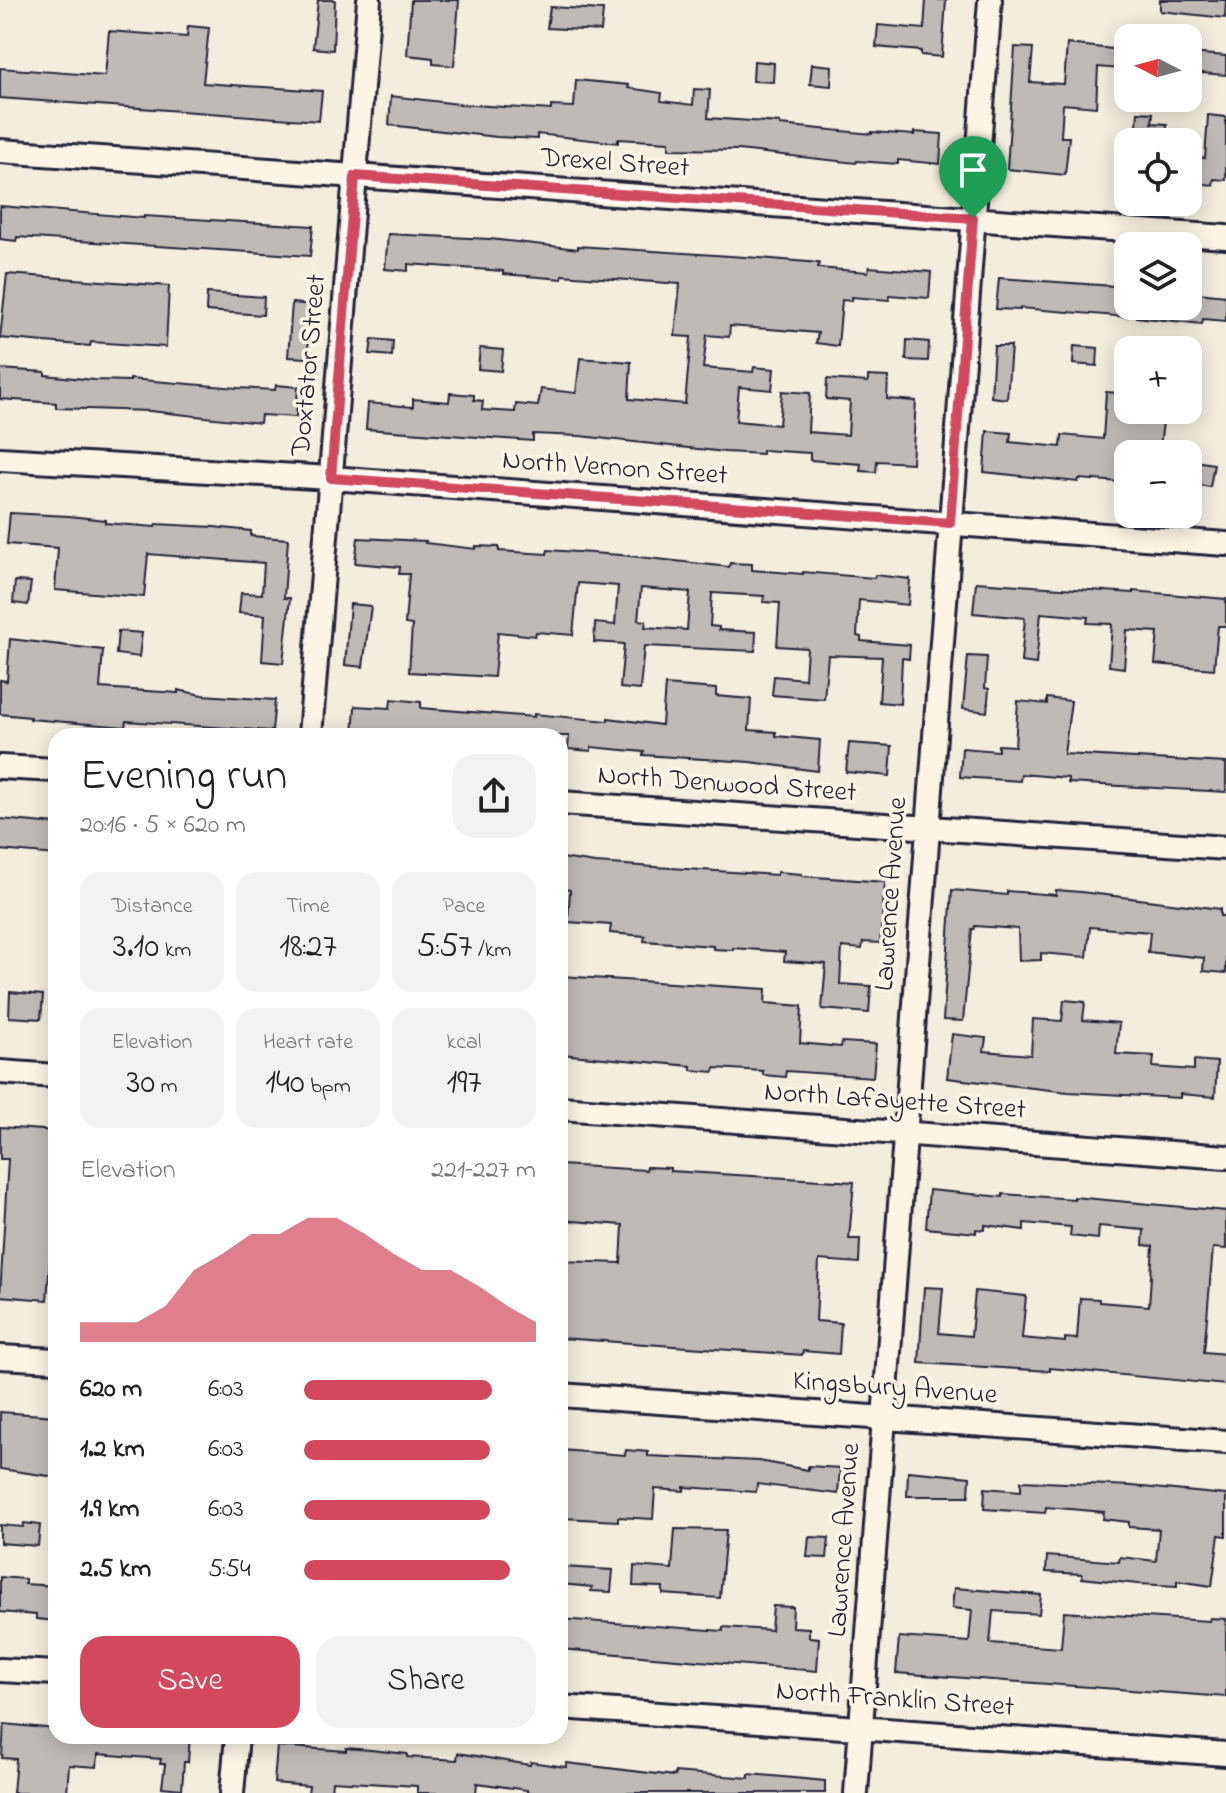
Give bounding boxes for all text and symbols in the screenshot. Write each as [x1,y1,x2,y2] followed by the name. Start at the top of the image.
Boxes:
[1114,24,1202,112] north arrow
[1114,24,1202,528] map controls
[1114,128,1202,216] button: locate
[939,136,1007,218] pin
[538,138,691,190] street label: Drexel Street
[951,148,995,192] icon: arrive
[1114,232,1202,320] button: layers
[282,272,338,459] street label: Doxtator Street
[1114,336,1202,424] button: +
[1114,440,1202,528] button: −
[501,441,729,497] street label: North Vernon Street
[80,745,287,809] text: Evening run
[452,754,536,838] button: share
[596,756,858,814] street label: North Denwood Street
[865,795,919,992] street label: Lawrence Avenue
[80,807,246,845] text: 20:16 · 5 × 620 m
[111,891,193,923] text: Distance
[286,891,330,923] text: Time
[443,891,485,923] text: Pace
[113,923,159,973] text: 3.10
[279,923,337,973] text: 18:27
[417,923,472,973] text: 5:57
[159,935,191,967] text: km
[472,935,511,967] text: /km
[112,1027,192,1059] text: Elevation
[263,1027,353,1059] text: Heart rate
[447,1027,481,1059] text: kcal
[126,1059,155,1109] text: 30
[265,1059,305,1109] text: 140
[446,1059,482,1109] text: 197
[155,1071,178,1103] text: m
[305,1071,351,1103] text: bpm
[763,1072,1027,1132] street label: North Lafayette Street
[80,1152,176,1190] text: Elevation
[431,1152,536,1190] text: 221–227 m
[791,1361,999,1417] street label: Kingsbury Avenue
[80,1371,142,1409] text: 620 m
[208,1371,244,1409] text: 6:03
[80,1431,145,1469] text: 1.2 km
[208,1431,244,1469] text: 6:03
[818,1441,872,1638] street label: Lawrence Avenue
[80,1491,139,1529] text: 1.9 km
[208,1491,244,1529] text: 6:03
[80,1551,151,1589] text: 2.5 km
[208,1551,251,1589] text: 5:54
[80,1636,300,1728] button: Save
[316,1636,536,1728] button: Share
[774,1671,1016,1729] street label: North Franklin Street

